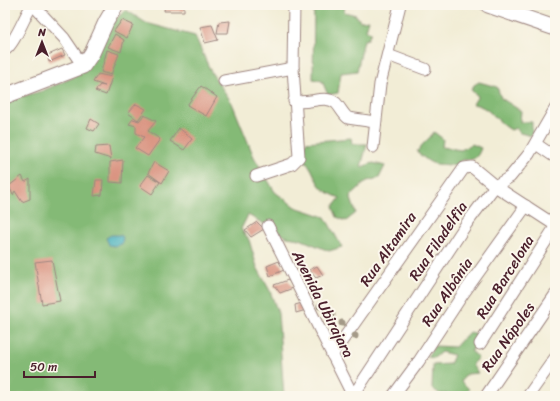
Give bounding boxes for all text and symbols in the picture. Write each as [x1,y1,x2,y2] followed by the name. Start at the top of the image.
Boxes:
[22,22,62,62] north arrow
[37,23,46,42] text: N
[402,196,475,286] street label: Rua Filadelfia
[353,206,424,292] street label: Rua Altamira
[469,230,541,324] street label: Rua Barcelona
[284,245,362,363] street label: Avenida Ubirajara
[414,252,480,332] street label: Rua Albânia
[474,296,542,377] street label: Rua Nápoles
[24,353,95,379] scale bar
[30,356,57,378] text: 50 m

